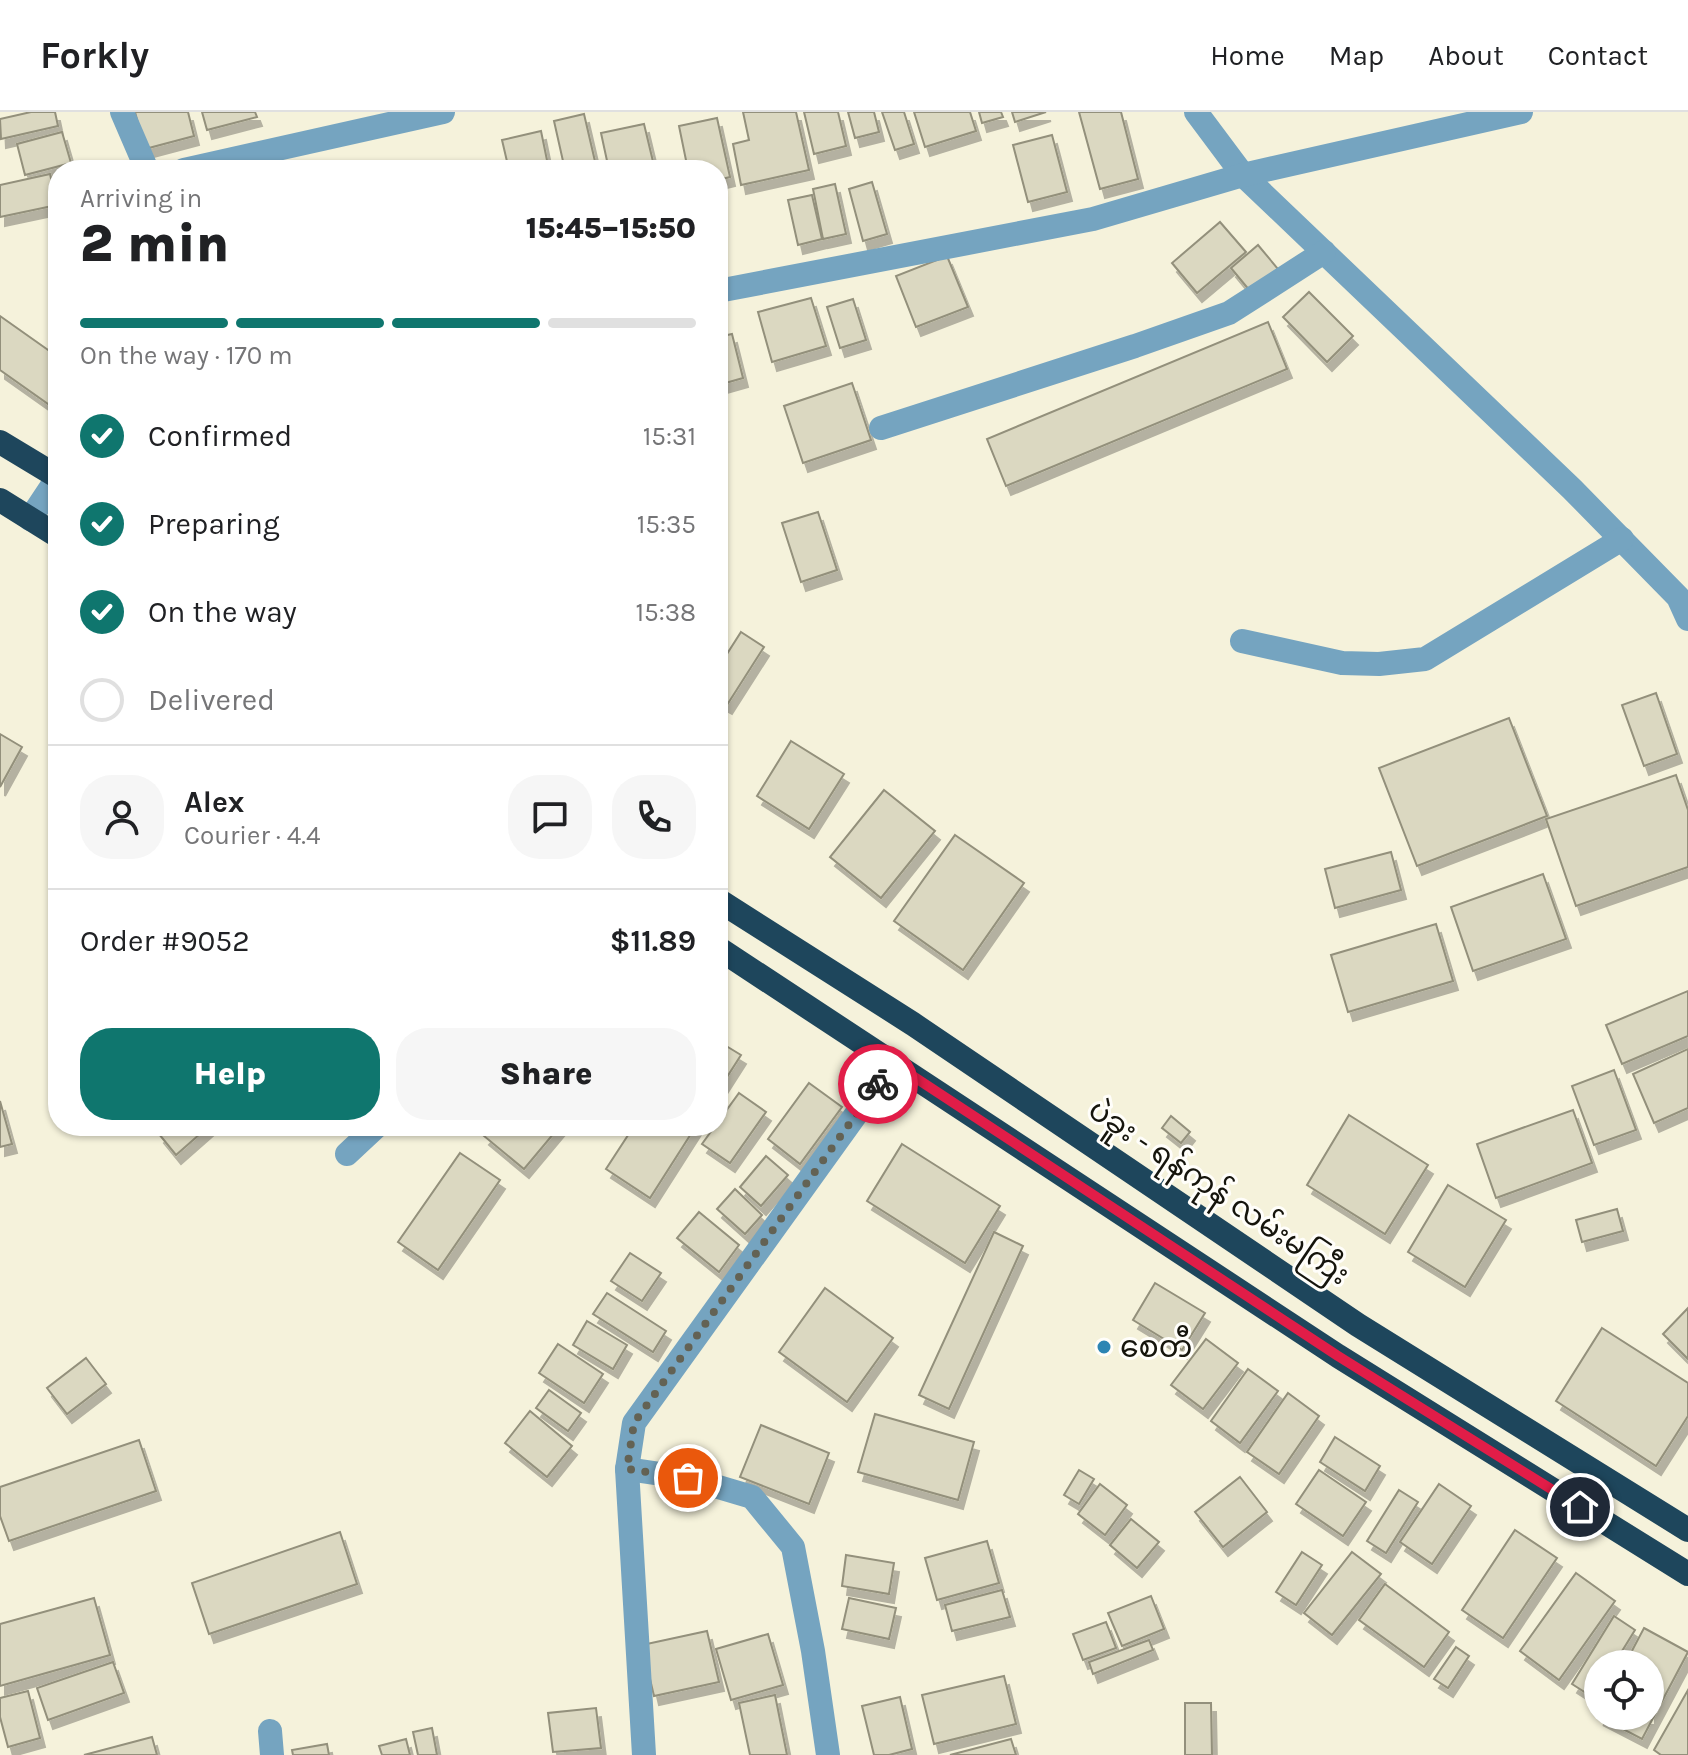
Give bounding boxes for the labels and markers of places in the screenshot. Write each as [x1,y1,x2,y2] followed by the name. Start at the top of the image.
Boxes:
[1120,1325,1192,1365] place label: စေတီ
[1095,1338,1113,1356] marker: စေတီ
[654,1444,722,1512] pin
[1546,1473,1614,1541] pin

